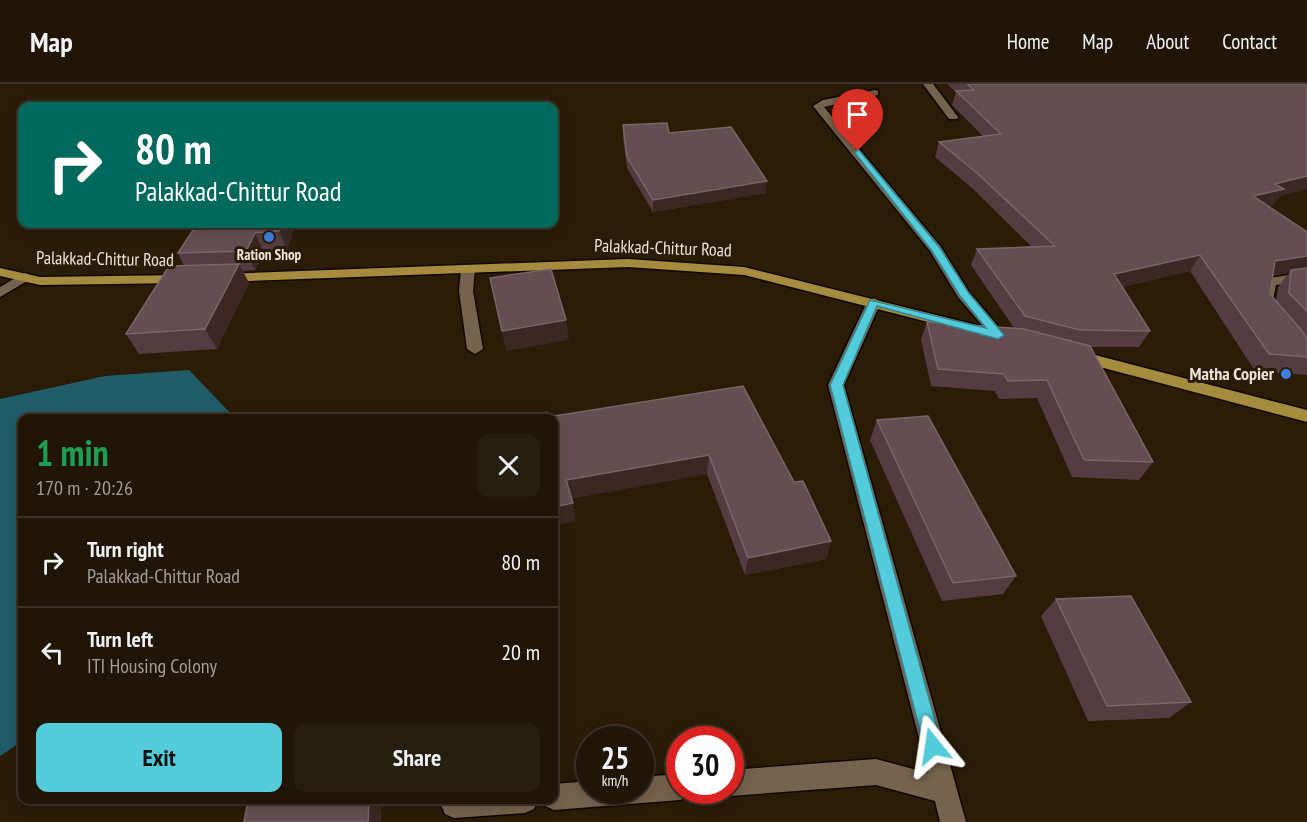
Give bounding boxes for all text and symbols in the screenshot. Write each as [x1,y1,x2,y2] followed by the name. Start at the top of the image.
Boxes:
[30,23,73,60] text: Map
[1007,28,1049,55] text: Home
[1082,28,1113,55] text: Map
[1146,28,1189,55] text: About
[1222,28,1277,55] text: Contact
[832,89,883,151] pin
[841,98,874,131] icon: arrive
[135,121,212,176] text: 80 m
[36,126,114,204] icon: right
[135,174,342,208] text: Palakkad-Chittur Road
[262,230,276,244] marker: Ration Shop
[594,234,732,261] street label: Palakkad-Chittur Road
[237,245,302,264] place label: Ration Shop
[36,246,174,271] street label: Palakkad-Chittur Road
[1190,362,1275,385] place label: Matha Copier
[1279,367,1293,381] marker: Matha Copier
[36,429,109,476] text: 1 min
[477,434,540,497] button: close
[36,475,133,501] text: 170 m · 20:26
[87,535,164,563] text: Turn right
[36,546,69,579] icon: right
[501,548,540,576] text: 80 m
[87,563,240,589] text: Palakkad-Chittur Road
[87,625,153,653] text: Turn left
[36,636,69,669] icon: left
[501,638,540,666] text: 20 m
[87,653,217,679] text: ITI Housing Colony
[901,714,965,778] position arrow
[36,723,282,792] button: Exit
[294,723,540,792] button: Share
[666,726,744,804] speed limit sign: 30
[601,738,629,777] text: 25
[602,771,628,790] text: km/h

